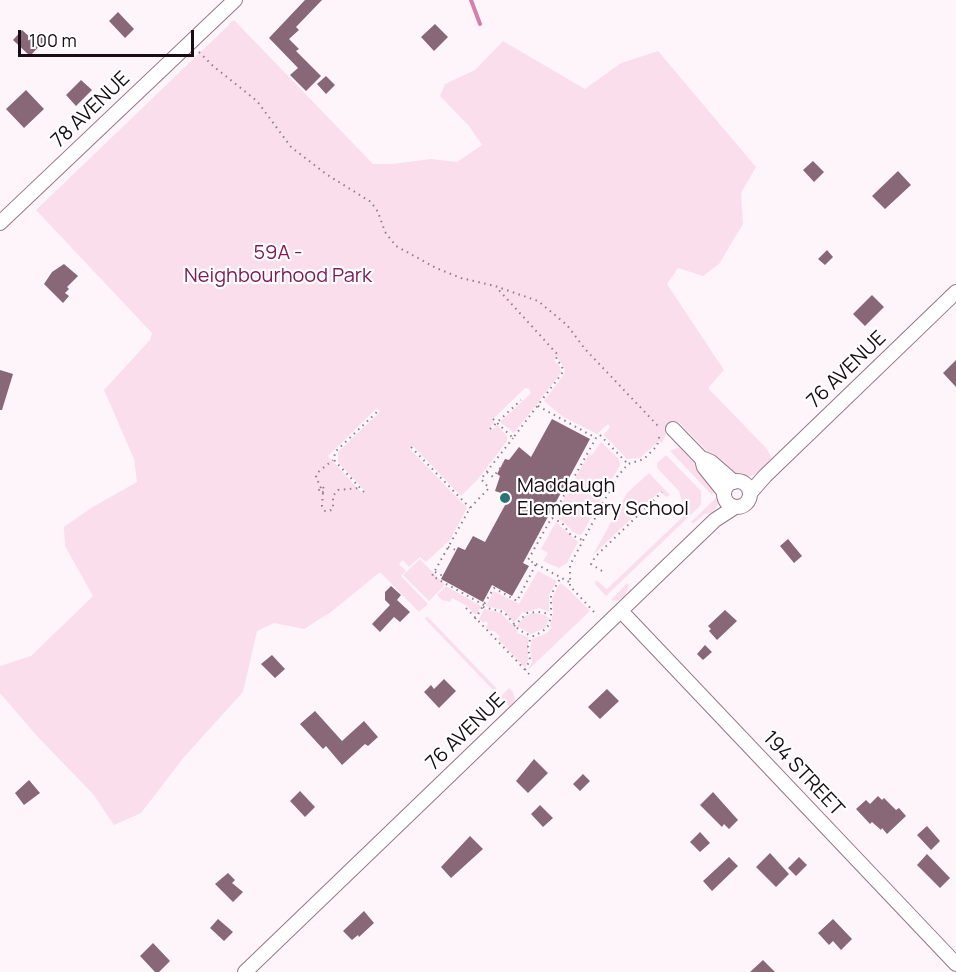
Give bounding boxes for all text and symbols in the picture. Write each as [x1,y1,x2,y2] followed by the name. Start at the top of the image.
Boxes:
[21,18,196,56] scale bar
[29,28,77,52] text: 100 m
[47,67,135,153] street label: 78 AVENUE
[184,241,372,288] park label: 59A - Neighbourhood Park
[803,327,891,413] street label: 76 AVENUE
[517,474,689,521] place label: Maddaugh Elementary School
[498,491,512,505] marker: Maddaugh Elementary School
[422,689,510,775] street label: 76 AVENUE
[758,726,848,822] street label: 194 STREET

